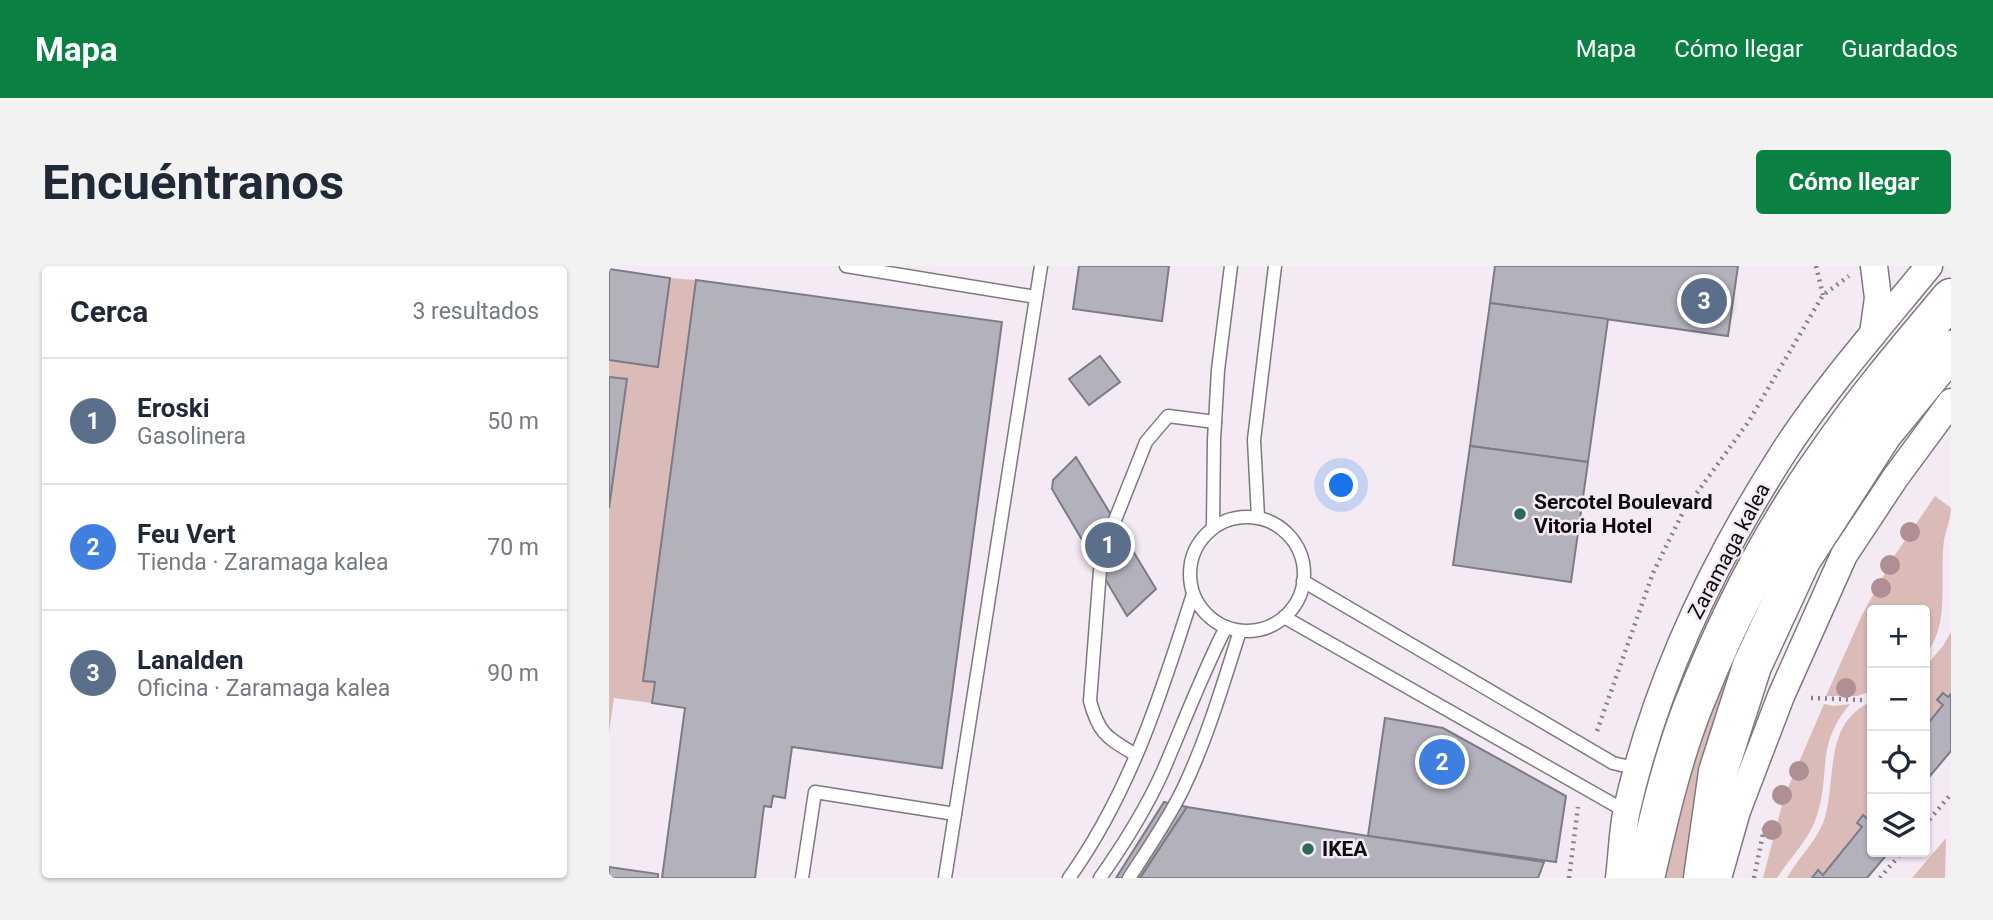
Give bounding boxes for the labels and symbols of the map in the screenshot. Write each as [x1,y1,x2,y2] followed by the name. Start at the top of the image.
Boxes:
[1681,275,1727,327] pin: 3
[1324,468,1358,502] your location
[1683,479,1775,623] street label: Zaramaga kalea
[1534,490,1713,538] place label: Sercotel Boulevard Vitoria Hotel
[1512,506,1528,522] marker: Sercotel Boulevard Vitoria Hotel
[1085,519,1131,571] pin: 1
[1419,736,1465,788] pin: 2
[1322,837,1368,861] place label: IKEA
[1300,841,1316,857] marker: IKEA

